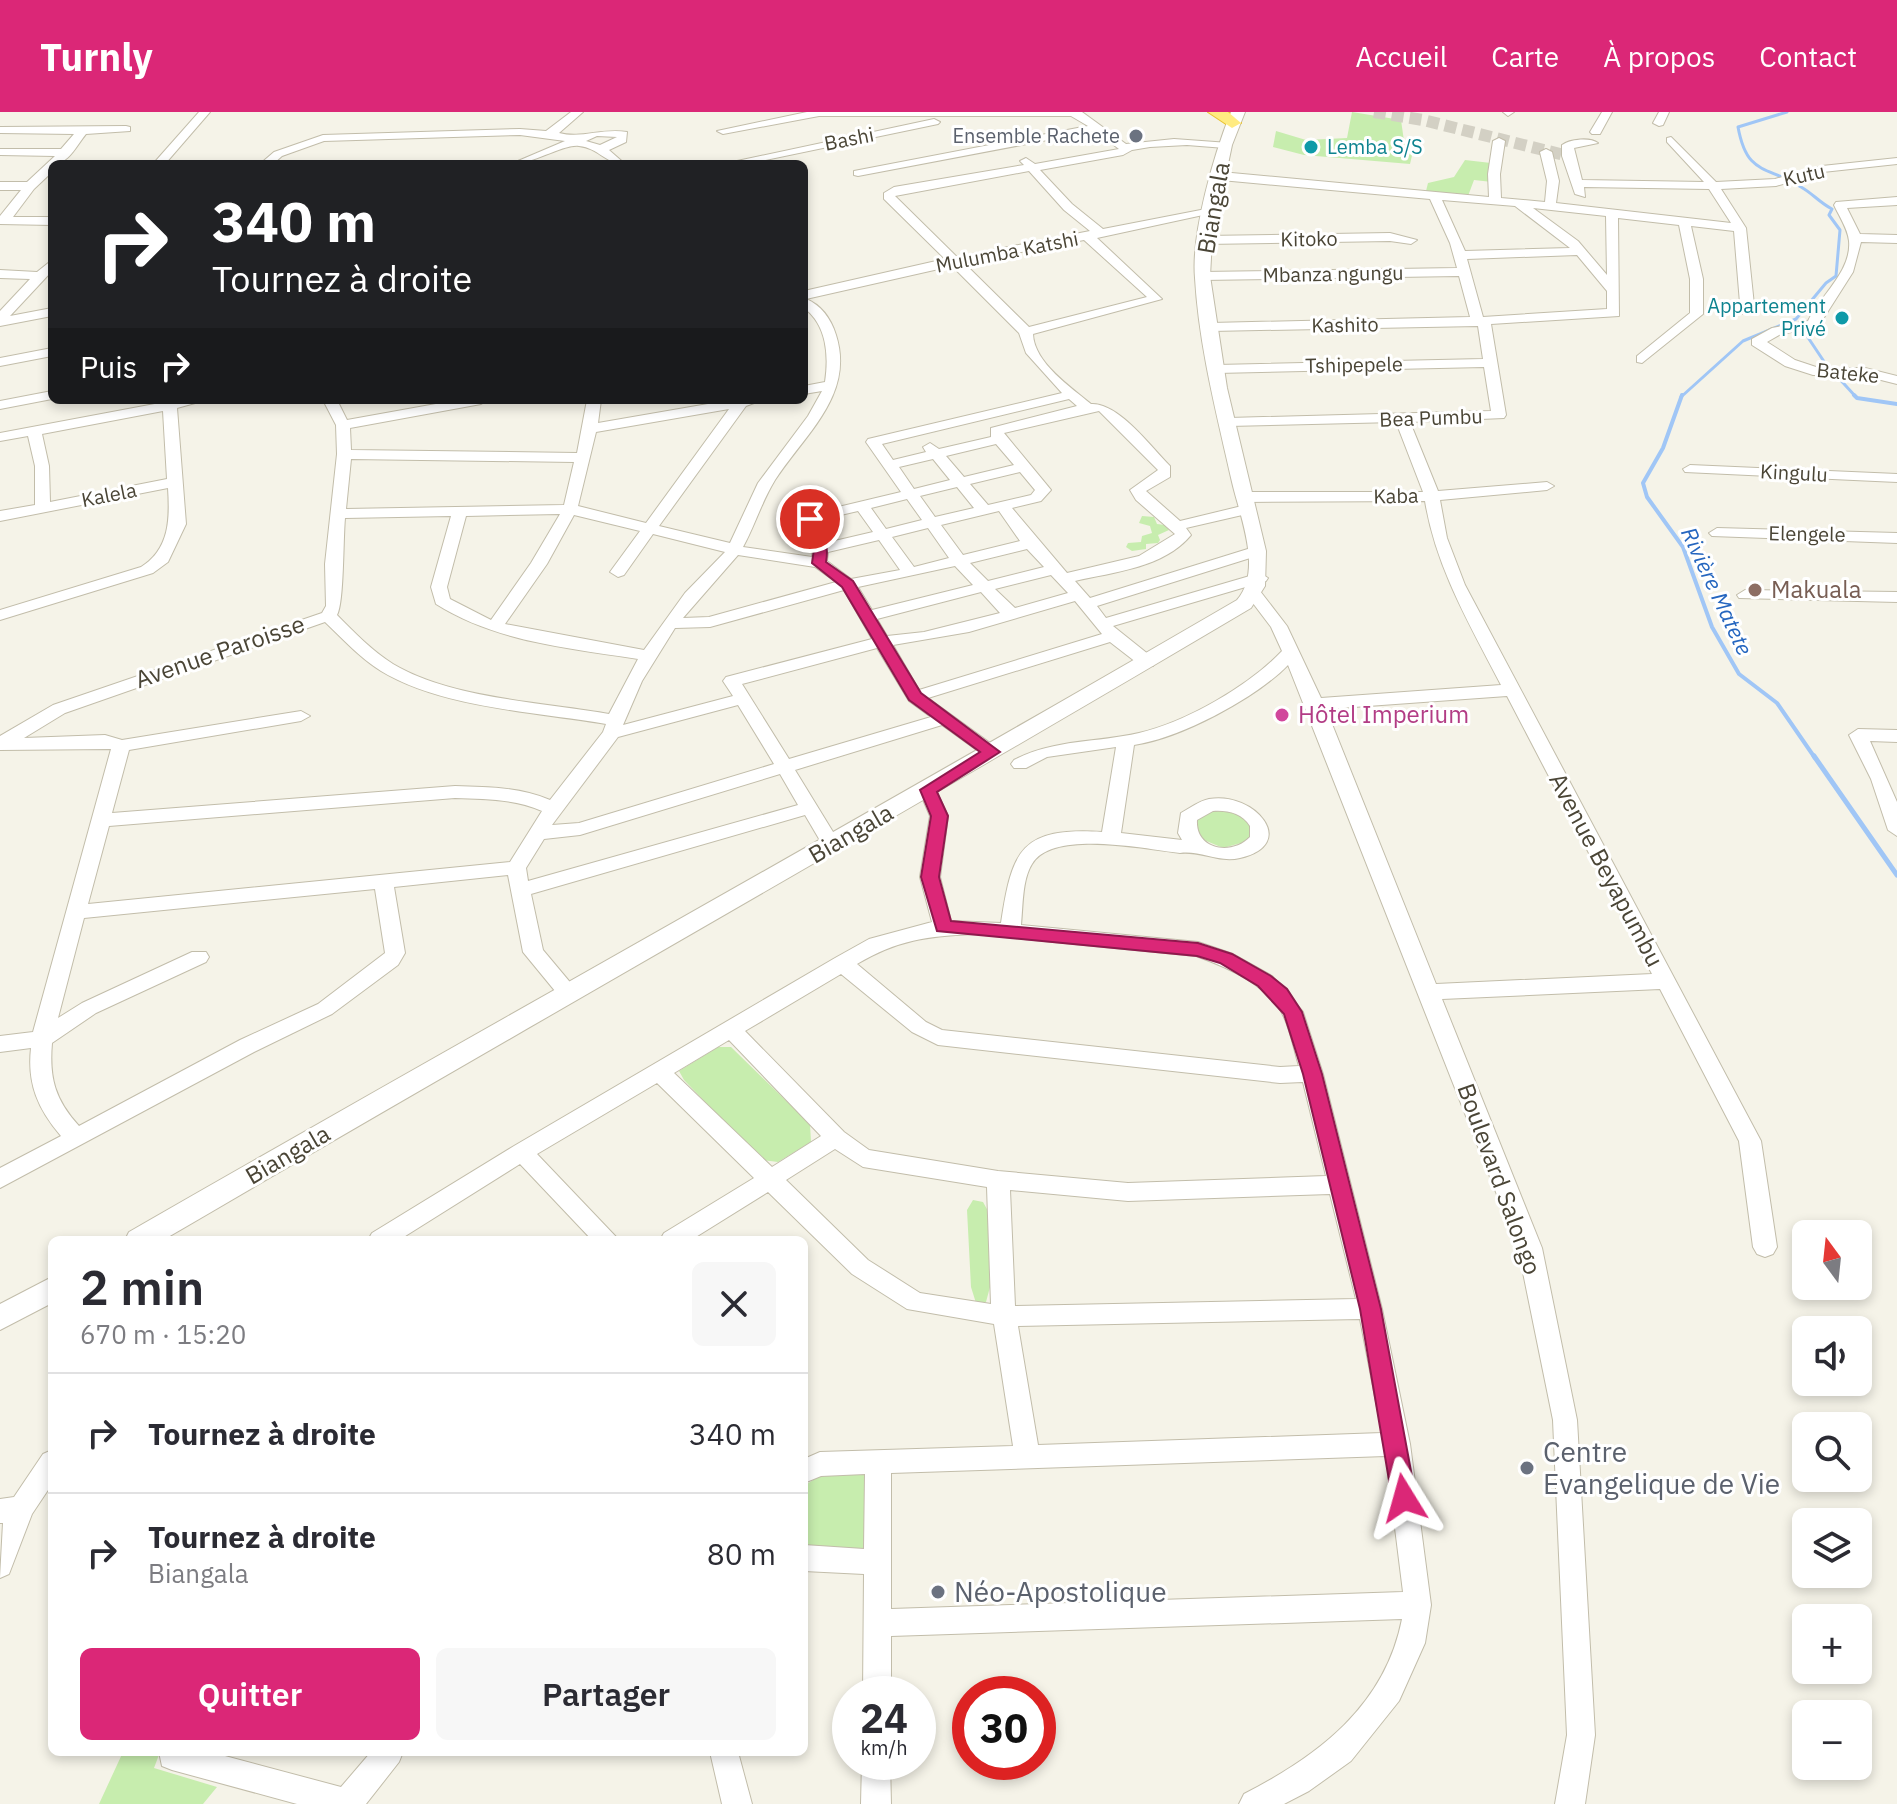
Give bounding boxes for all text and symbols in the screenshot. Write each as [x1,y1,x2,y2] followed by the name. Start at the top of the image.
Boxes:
[40,32,153,81] text: Turnly
[1355,38,1447,75] text: Accueil
[1491,38,1559,75] text: Carte
[1603,38,1715,75] text: À propos
[1759,38,1857,75] text: Contact
[822,121,876,157] street label: Bashi
[952,122,1120,149] place label: Ensemble Rachete
[1127,127,1145,145] marker: Ensemble Rachete
[1327,133,1423,160] place label: Lemba S/S
[1302,138,1320,156] marker: Lemba S/S
[1780,157,1828,192] street label: Kutu
[1189,159,1237,256] street label: Biangala
[212,185,376,257] text: 340 m
[80,192,184,296] icon: right
[933,224,1081,279] street label: Mulumba Katshi
[1280,225,1338,252] street label: Kitoko
[212,255,472,302] text: Tournez à droite
[1262,259,1404,288] street label: Mbanza ngungu
[1707,292,1826,342] place label: Appartement Privé
[1833,309,1851,327] marker: Appartement Privé
[1311,310,1379,339] street label: Kashito
[153,344,197,388] icon: right
[80,347,137,386] text: Puis
[1305,350,1403,379] street label: Tshipepele
[1815,356,1881,389] street label: Bateke
[1379,402,1483,433] street label: Bea Pumbu
[1760,457,1829,488] street label: Kingulu
[79,476,139,513] street label: Kalela
[1373,482,1419,509] street label: Kaba
[776,485,844,553] pin
[788,497,832,541] icon: arrive
[1768,519,1846,548] street label: Elengele
[1675,522,1760,659] water label: Rivière Matete
[1771,573,1862,605] place label: Makuala
[1746,581,1764,599] marker: Makuala
[131,607,309,695] street label: Avenue Paroisse
[1298,698,1469,730] place label: Hôtel Imperium
[1273,706,1291,724] marker: Hôtel Imperium
[1542,767,1671,972] street label: Avenue Beyapumbu
[802,796,899,870] street label: Biangala
[1450,1079,1549,1279] street label: Boulevard Salongo
[239,1117,336,1191] street label: Biangala
[1792,1220,1872,1300] north arrow
[1792,1220,1872,1780] map controls
[80,1256,204,1318] text: 2 min
[692,1262,776,1346] button: close
[1792,1316,1872,1396] button: sound
[80,1317,246,1351] text: 670 m · 15:20
[80,1411,124,1455] icon: right
[1792,1412,1872,1492] button: search
[148,1414,376,1453] text: Tournez à droite
[689,1414,776,1453] text: 340 m
[1543,1433,1780,1502] place label: Centre Evangelique de Vie
[1362,1456,1446,1540] position arrow
[1518,1459,1536,1477] marker: Centre Evangelique de Vie
[1792,1508,1872,1588] button: layers
[148,1517,376,1556] text: Tournez à droite
[80,1531,124,1575] icon: right
[707,1534,776,1573] text: 80 m
[148,1556,249,1590] text: Biangala
[954,1573,1167,1610] place label: Néo-Apostolique
[929,1583,947,1601] marker: Néo-Apostolique
[1792,1604,1872,1684] button: +
[80,1648,420,1740] button: Quitter
[436,1648,776,1740] button: Partager
[952,1676,1056,1780] speed limit sign: 30
[860,1692,908,1744] text: 24
[1792,1700,1872,1780] button: −
[860,1734,908,1761] text: km/h

